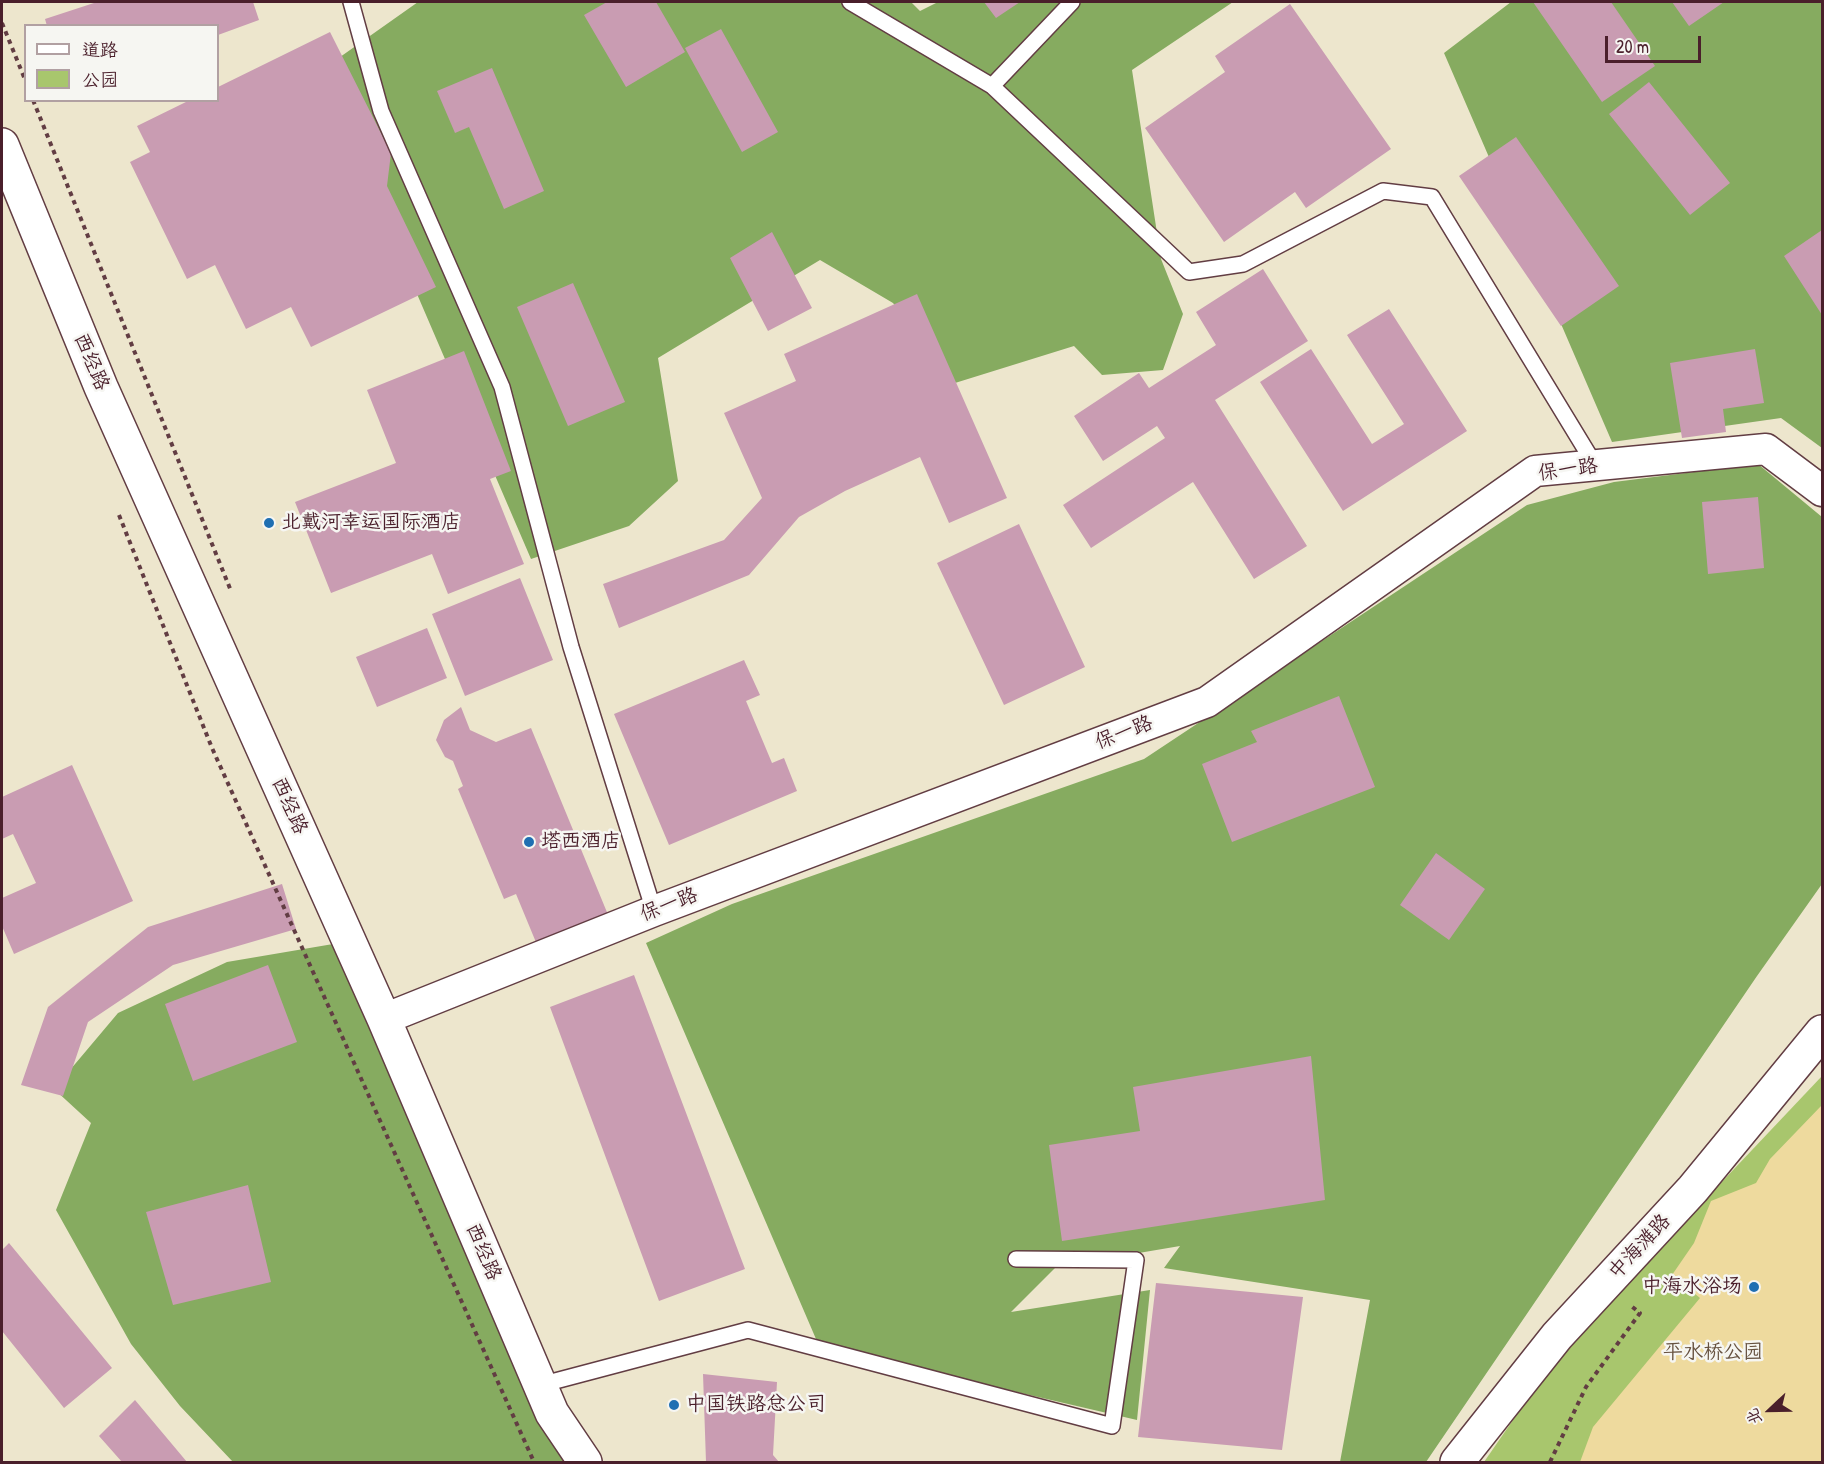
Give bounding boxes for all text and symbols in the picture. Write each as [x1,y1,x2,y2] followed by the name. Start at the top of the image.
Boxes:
[24,24,219,102] legend
[1608,24,1704,62] scale bar
[1616,34,1649,59] text: 20 m
[82,37,118,62] text: 道路
[82,67,118,92] text: 公园
[68,330,114,394] street label: 西经路
[1537,454,1599,486] street label: 保一路
[281,511,461,535] place label: 北戴河幸运国际酒店
[262,516,276,530] marker: 北戴河幸运国际酒店
[1092,711,1156,755] street label: 保一路
[266,774,312,838] street label: 西经路
[541,830,621,854] place label: 塔西酒店
[522,835,536,849] marker: 塔西酒店
[637,883,701,927] street label: 保一路
[1604,1210,1676,1284] street label: 中海滩路
[460,1220,506,1284] street label: 西经路
[1642,1275,1742,1299] place label: 中海水浴场
[1747,1280,1761,1294] marker: 中海水浴场
[1663,1341,1763,1365] park label: 平水桥公园
[1740,1380,1800,1440] north arrow
[686,1393,826,1417] place label: 中国铁路总公司
[667,1398,681,1412] marker: 中国铁路总公司
[1740,1405,1767,1428] text: 北

